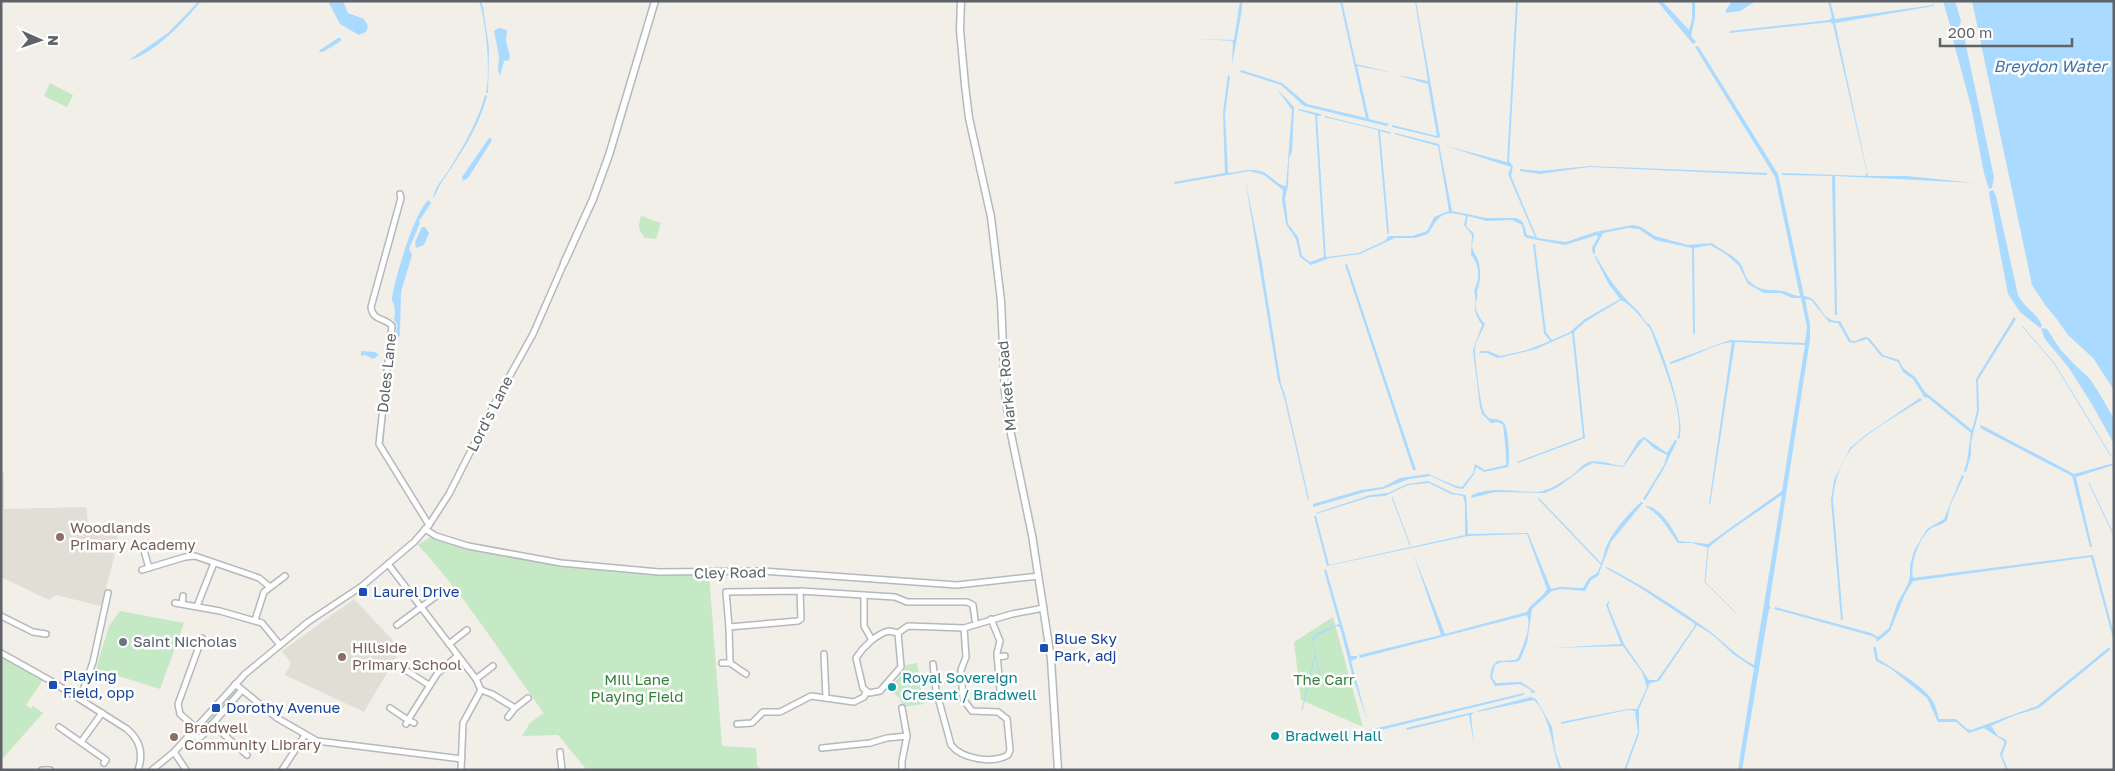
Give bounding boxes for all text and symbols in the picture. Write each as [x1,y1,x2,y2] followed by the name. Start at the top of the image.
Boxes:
[15,15,65,65] north arrow
[1940,15,2072,47] scale bar
[1948,23,1992,41] text: 200 m
[45,35,62,46] text: N
[1993,56,2109,76] water label: Breydon Water
[373,332,399,413] street label: Doles Lane
[993,340,1019,432] street label: Market Road
[462,372,516,454] street label: Lord's Lane
[70,518,196,553] place label: Woodlands Primary Academy
[54,531,66,543] marker: Woodlands Primary Academy
[694,562,766,582] street label: Cley Road
[373,582,460,600] place label: Laurel Drive
[357,586,369,598] marker: Laurel Drive
[1054,629,1118,664] place label: Blue Sky Park, adj
[133,632,237,650] place label: Saint Nicholas
[117,636,129,648] marker: Saint Nicholas
[352,638,462,673] place label: Hillside Primary School
[1038,642,1050,654] marker: Blue Sky Park, adj
[336,651,348,663] marker: Hillside Primary School
[63,666,134,701] place label: Playing Field, opp
[902,668,1037,703] place label: Royal Sovereign Cresent / Bradwell
[591,670,683,705] park label: Mill Lane Playing Field
[1293,670,1355,688] park label: The Carr
[47,679,59,691] marker: Playing Field, opp
[886,681,898,693] marker: Royal Sovereign Cresent / Bradwell
[226,698,341,716] place label: Dorothy Avenue
[210,702,222,714] marker: Dorothy Avenue
[184,718,322,753] place label: Bradwell Community Library
[1285,726,1382,744] place label: Bradwell Hall
[1269,730,1281,742] marker: Bradwell Hall
[168,731,180,743] marker: Bradwell Community Library

